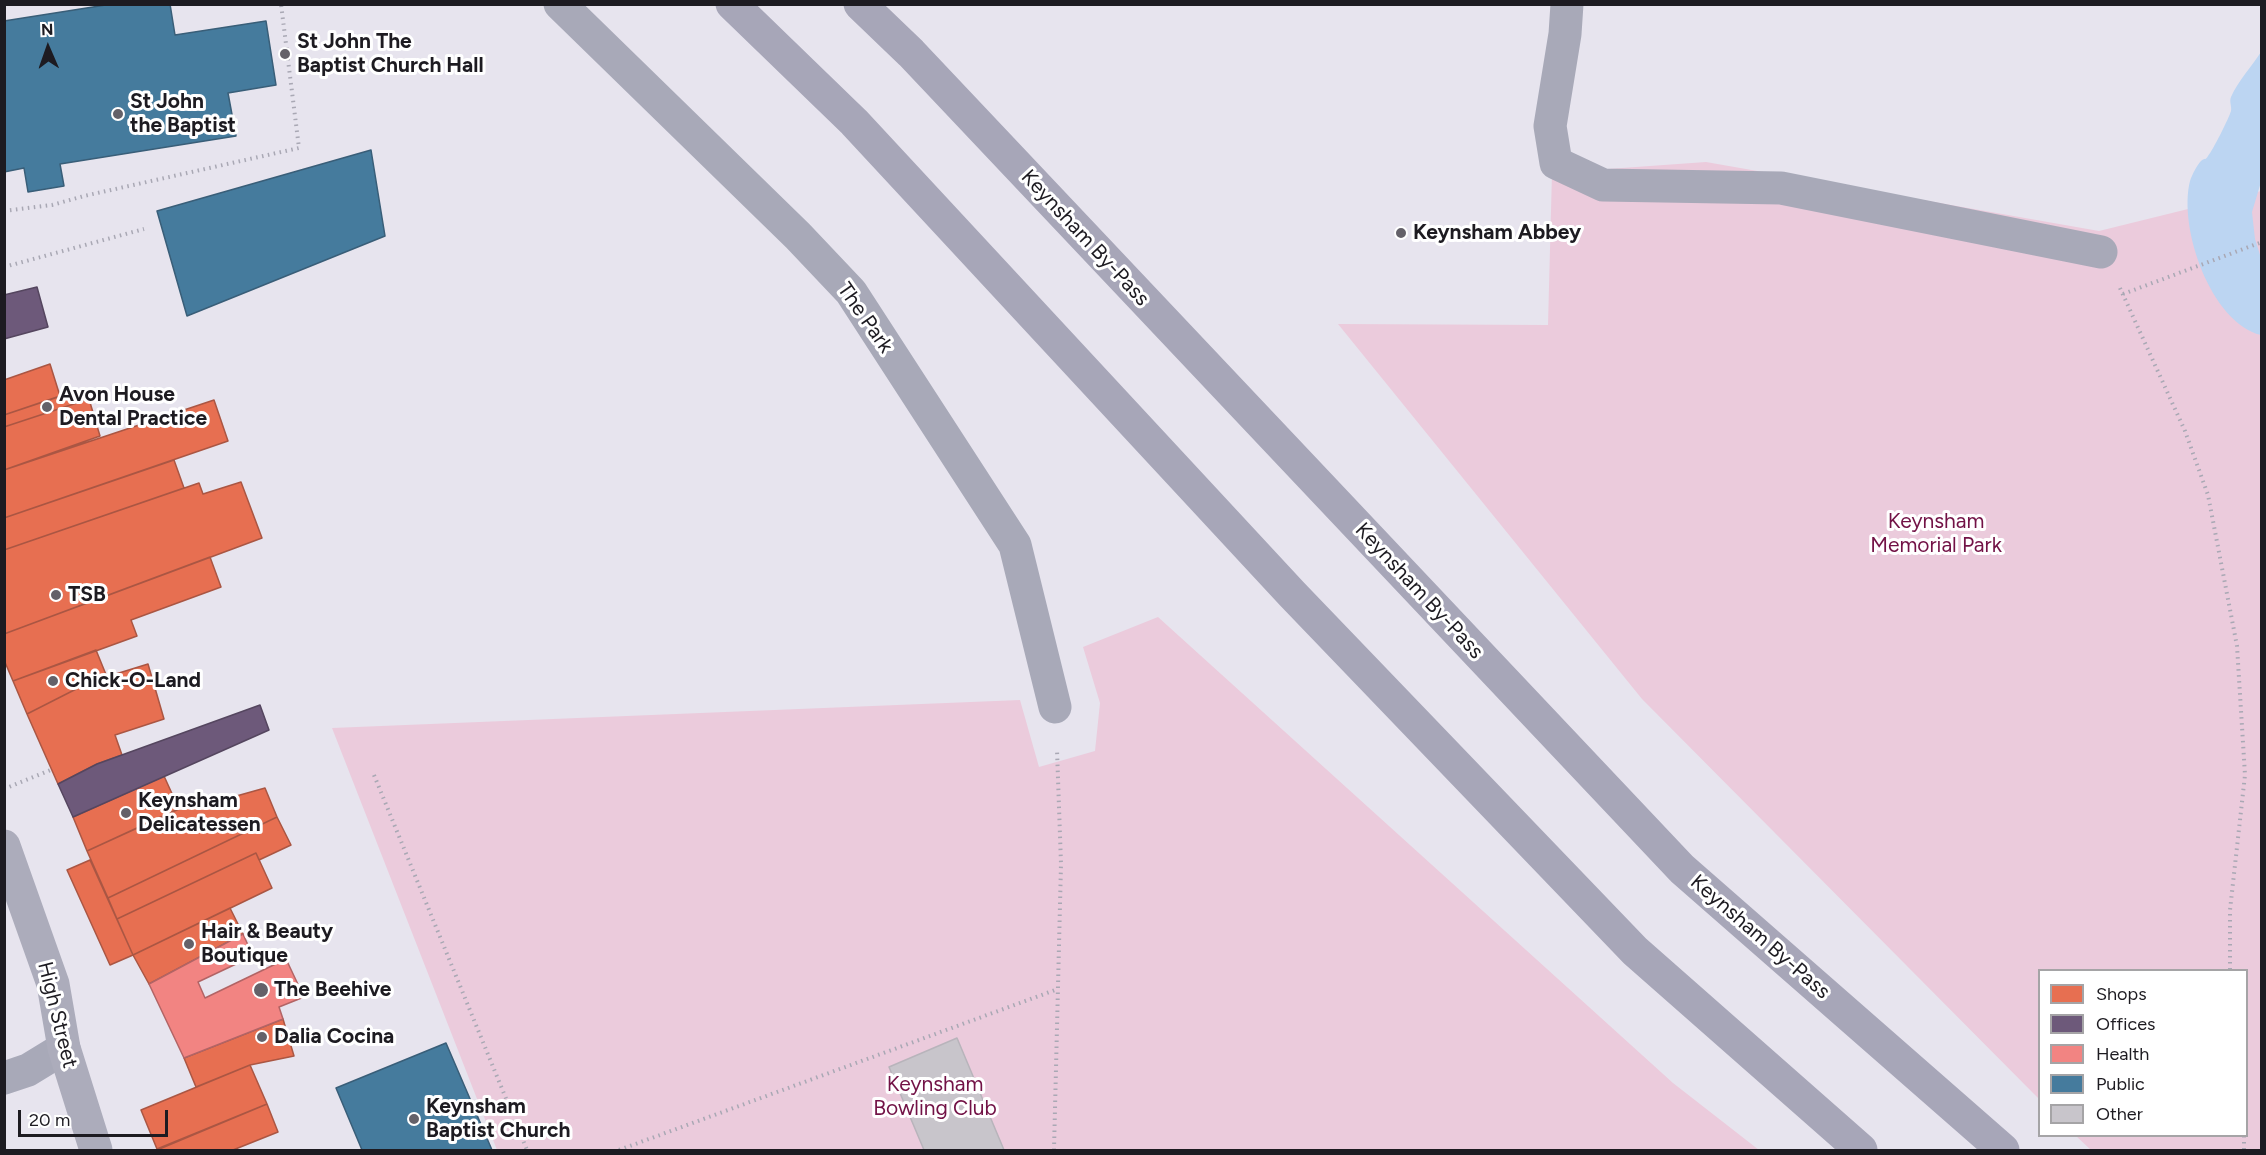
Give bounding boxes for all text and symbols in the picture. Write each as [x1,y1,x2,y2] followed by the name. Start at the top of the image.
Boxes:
[18,18,78,78] north arrow
[41,20,54,39] text: N
[297,29,484,79] place label: St John The Baptist Church Hall
[278,47,292,61] marker: St John The Baptist Church Hall
[130,89,236,139] place label: St John the Baptist
[111,107,125,121] marker: St John the Baptist
[1016,165,1154,311] street label: Keynsham By-Pass
[1413,220,1581,246] place label: Keynsham Abbey
[1394,226,1408,240] marker: Keynsham Abbey
[832,278,898,358] street label: The Park
[59,382,207,432] place label: Avon House Dental Practice
[40,400,54,414] marker: Avon House Dental Practice
[1870,509,2002,559] park label: Keynsham Memorial Park
[1350,518,1488,664] street label: Keynsham By-Pass
[68,582,106,608] place label: TSB
[49,588,63,602] marker: TSB
[65,668,201,694] place label: Chick-O-Land
[46,674,60,688] marker: Chick-O-Land
[138,788,261,838] place label: Keynsham Delicatessen
[119,806,133,820] marker: Keynsham Delicatessen
[1685,870,1835,1004] street label: Keynsham By-Pass
[201,919,333,969] place label: Hair & Beauty Boutique
[182,937,196,951] marker: Hair & Beauty Boutique
[32,959,82,1071] street label: High Street
[2038,969,2248,1137] legend
[274,977,391,1003] place label: The Beehive
[252,981,270,999] marker: The Beehive
[2096,983,2147,1005] text: Shops
[2096,1013,2155,1035] text: Offices
[274,1024,394,1050] place label: Dalia Cocina
[255,1030,269,1044] marker: Dalia Cocina
[2096,1043,2149,1065] text: Health
[873,1072,997,1122] park label: Keynsham Bowling Club
[2096,1073,2145,1095] text: Public
[426,1094,570,1144] place label: Keynsham Baptist Church
[21,1098,171,1136] scale bar
[2096,1103,2143,1125] text: Other
[29,1109,70,1131] text: 20 m
[407,1112,421,1126] marker: Keynsham Baptist Church

